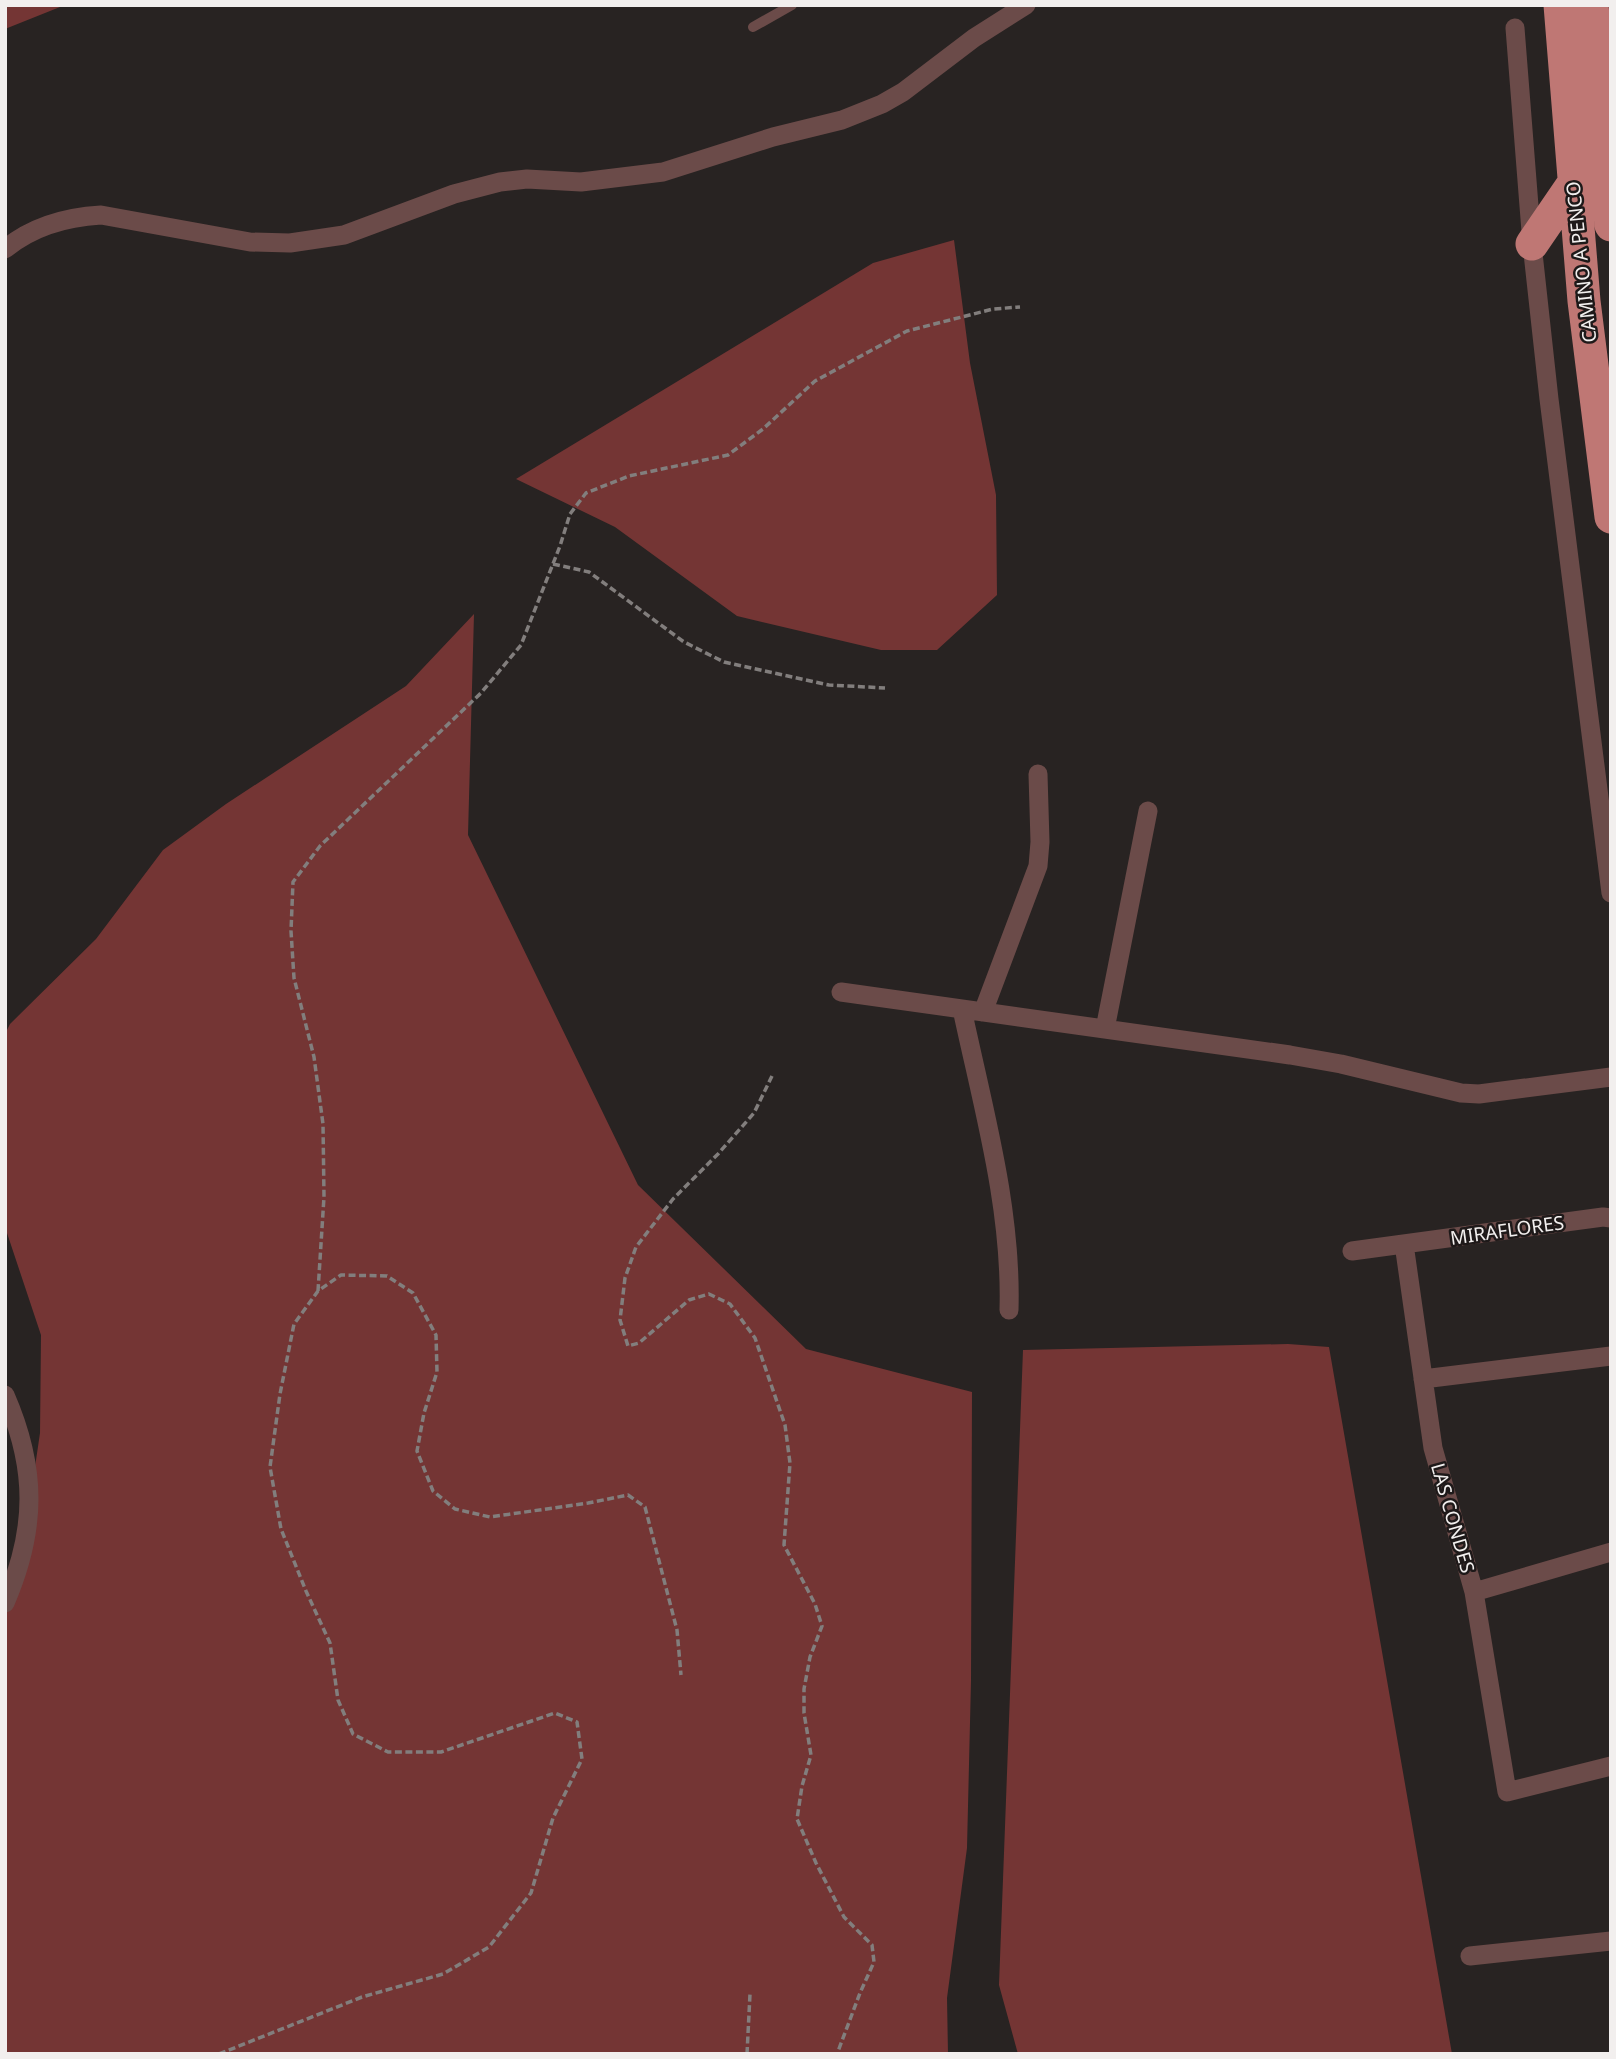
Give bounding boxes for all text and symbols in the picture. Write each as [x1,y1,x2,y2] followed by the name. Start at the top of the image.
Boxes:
[1560,180,1602,344] street label: CAMINO A PENCO
[1448,1209,1566,1251] street label: MIRAFLORES
[1425,1460,1481,1576] street label: LAS CONDES

